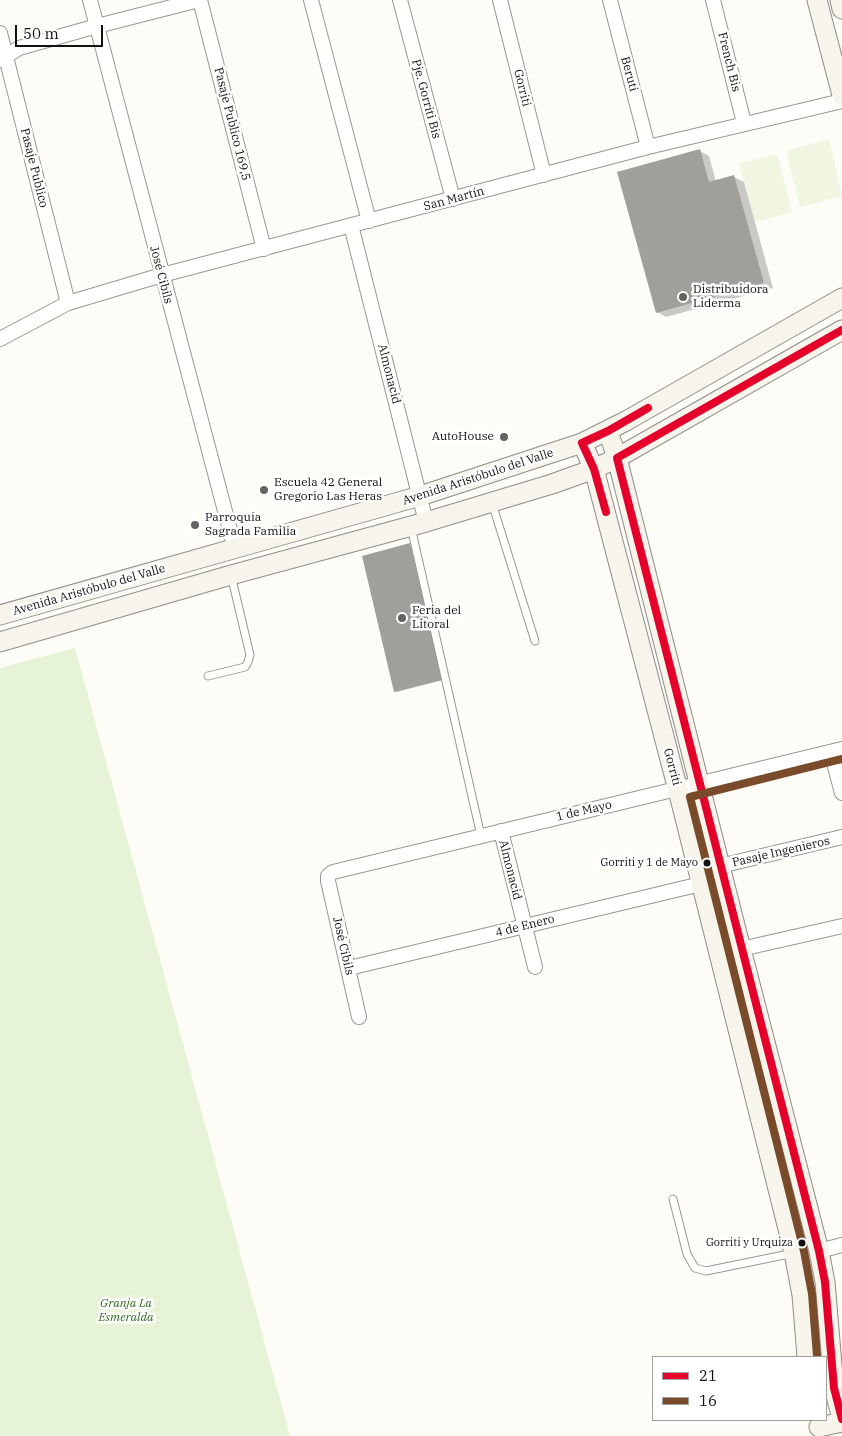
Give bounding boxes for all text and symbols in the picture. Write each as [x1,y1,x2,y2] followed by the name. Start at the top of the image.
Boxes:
[18,15,105,47] scale bar
[23,24,59,43] text: 50 m
[715,31,743,93] street label: French Bis
[617,55,641,93] street label: Beruti
[408,58,444,140] street label: Pje. Gorriti Bis
[211,66,253,182] street label: Pasaje Publico 169,5
[510,68,534,108] street label: Gorriti
[17,127,51,209] street label: Pasaje Publico
[422,184,486,214] street label: San Martín
[146,245,176,305] street label: José Cibils
[693,283,769,311] place label: Distribuidora Liderma
[677,291,689,303] marker: Distribuidora Liderma
[375,342,403,406] street label: Almonacid
[432,430,494,444] place label: AutoHouse
[498,431,510,443] marker: AutoHouse
[401,446,555,508] street label: Avenida Aristóbulo del Valle
[274,476,382,504] place label: Escuela 42 General Gregorio Las Heras
[258,484,270,496] marker: Escuela 42 General Gregorio Las Heras
[205,511,296,539] place label: Parroquia Sagrada Familia
[189,519,201,531] marker: Parroquia Sagrada Familia
[11,561,167,619] street label: Avenida Aristóbulo del Valle
[412,604,461,632] place label: Feria del Litoral
[396,612,408,624] marker: Feria del Litoral
[660,747,684,787] street label: Gorriti
[555,798,613,824] street label: 1 de Mayo
[731,834,831,870] street label: Pasaje Ingenieros
[496,838,524,902] street label: Almonacid
[601,856,698,870] place label: Gorriti y 1 de Mayo
[702,858,712,868] marker: Gorriti y 1 de Mayo
[494,912,556,940] street label: 4 de Enero
[329,916,357,976] street label: José Cibils
[706,1236,793,1250] place label: Gorriti y Urquiza
[797,1238,807,1248] marker: Gorriti y Urquiza
[99,1297,153,1325] park label: Granja La Esmeralda
[652,1356,827,1421] legend
[699,1366,717,1385] text: 21
[699,1391,717,1410] text: 16

